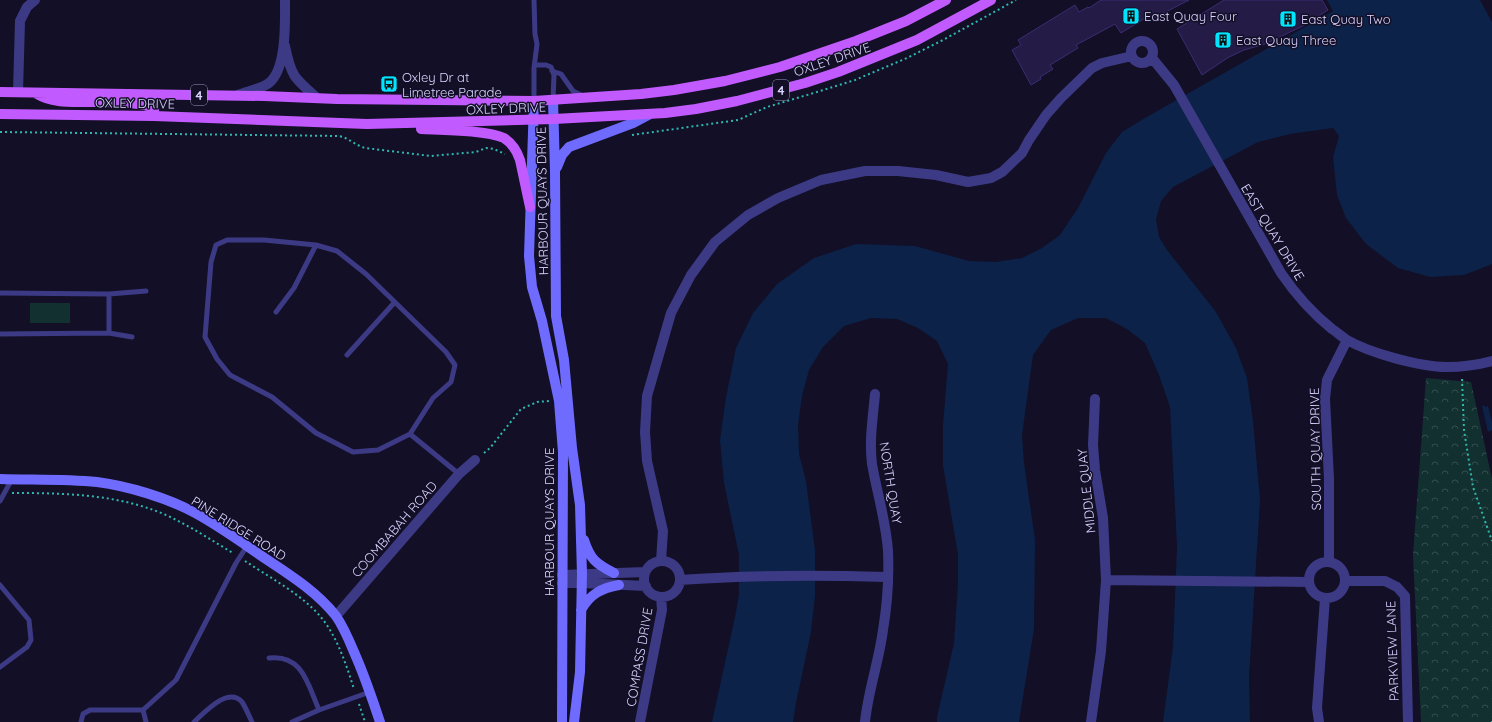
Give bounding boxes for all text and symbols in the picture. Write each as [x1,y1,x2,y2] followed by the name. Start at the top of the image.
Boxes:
[1121,6,1141,26] building icon: East Quay Four
[1144,8,1237,24] place label: East Quay Four
[1278,9,1298,29] building icon: East Quay Two
[1301,11,1391,27] place label: East Quay Two
[1213,30,1233,50] building icon: East Quay Three
[1236,32,1336,48] place label: East Quay Three
[792,38,872,80] street label: OXLEY DRIVE
[402,69,502,100] place label: Oxley Dr at Limetree Parade
[379,74,399,94] bus stop icon: Oxley Dr at Limetree Parade
[773,80,789,100] road number: 4
[191,85,207,105] road number: 4
[95,94,175,112] street label: OXLEY DRIVE
[466,99,546,117] street label: OXLEY DRIVE
[533,127,551,275] street label: HARBOUR QUAYS DRIVE
[1238,181,1308,283] street label: EAST QUAY DRIVE
[1306,388,1324,510] street label: SOUTH QUAY DRIVE
[877,441,906,526] street label: NORTH QUAY
[1074,447,1098,534] street label: MIDDLE QUAY
[541,448,557,596] street label: HARBOUR QUAYS DRIVE
[348,478,440,580] street label: COOMBABAH ROAD
[189,492,289,564] street label: PINE RIDGE ROAD
[1382,600,1402,702] street label: PARKVIEW LANE
[622,606,656,708] street label: COMPASS DRIVE

